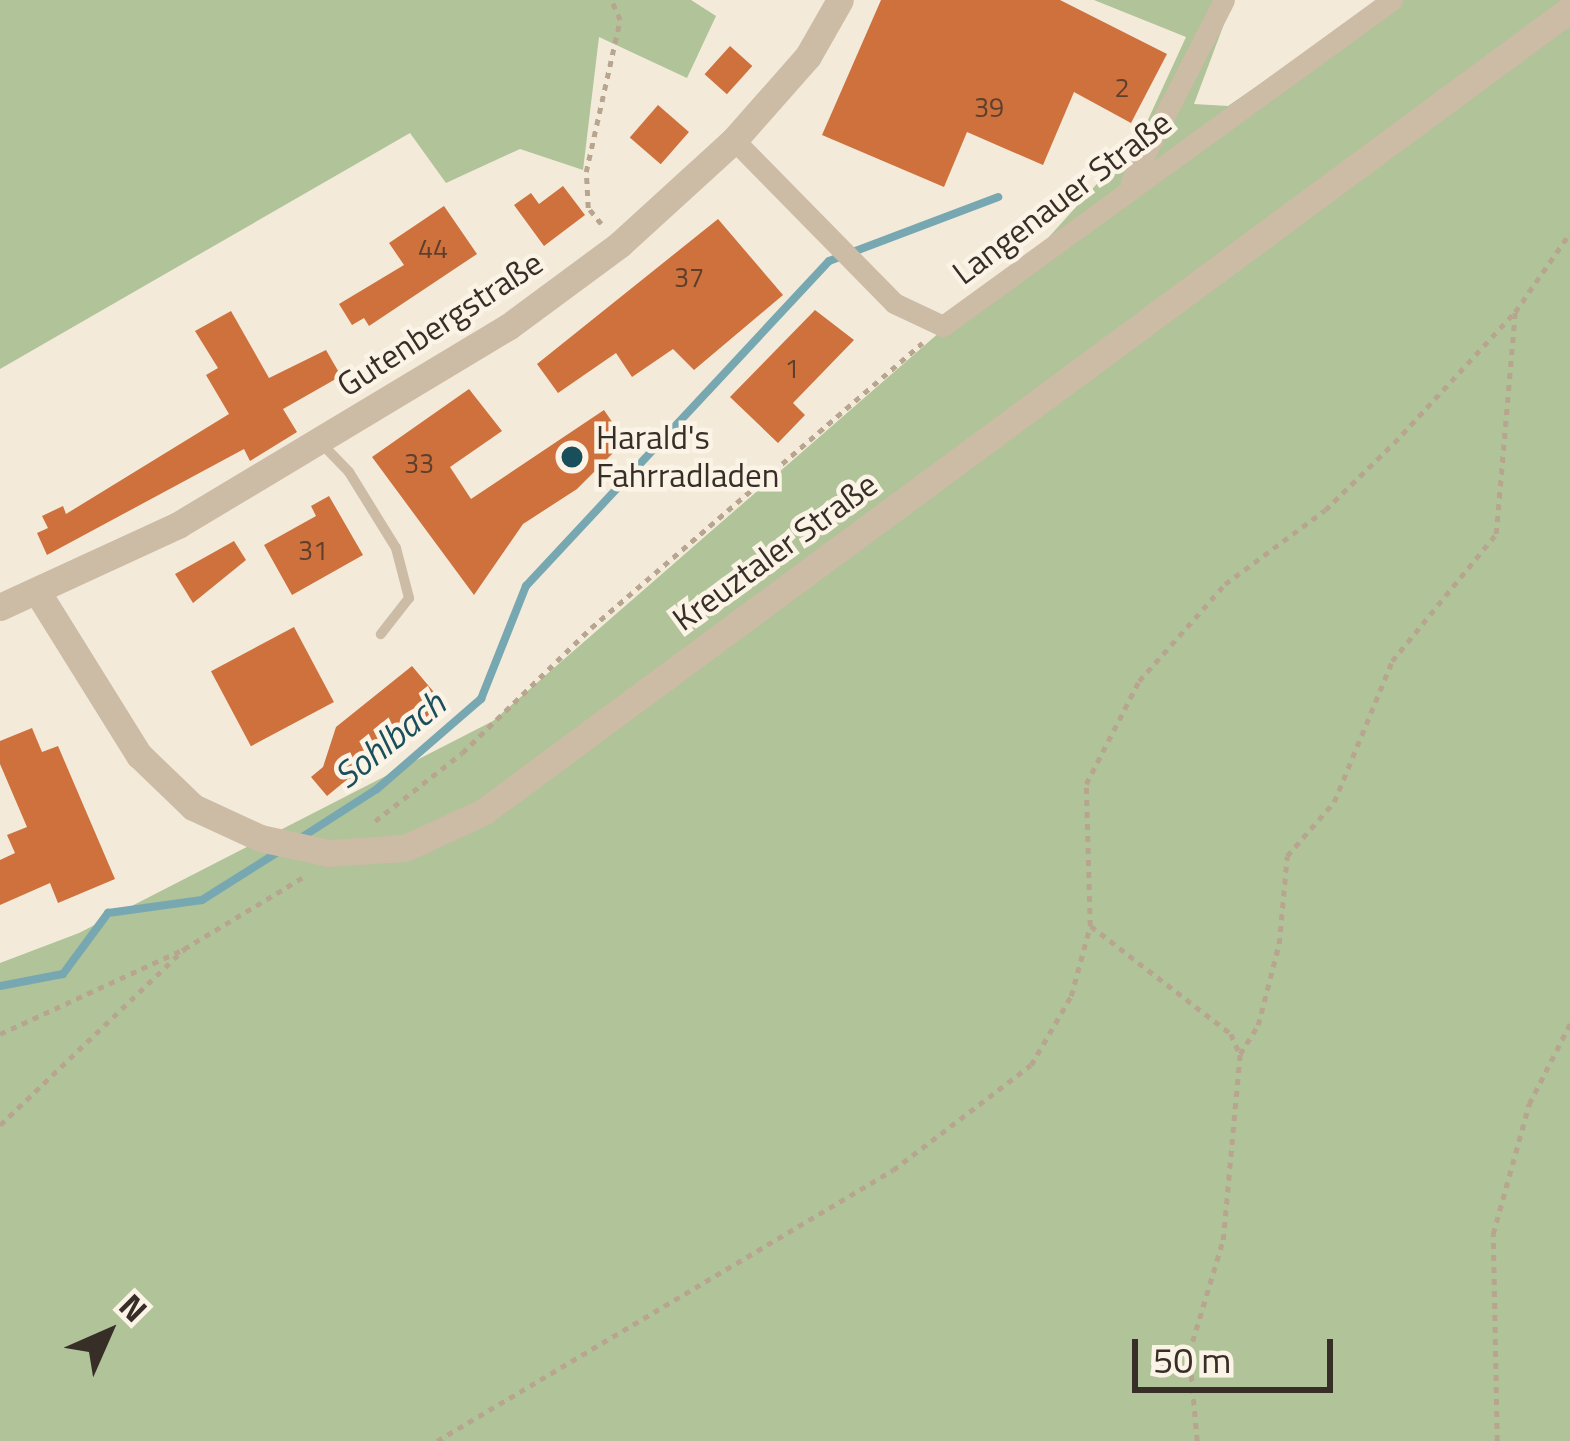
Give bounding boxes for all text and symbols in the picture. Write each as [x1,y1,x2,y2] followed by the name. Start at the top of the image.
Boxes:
[1114,71,1130,103] house number: 2
[974,91,1004,123] house number: 39
[945,103,1179,293] street label: Langenauer Straße
[418,232,448,264] house number: 44
[330,243,550,405] street label: Gutenbergstraße
[674,261,704,293] house number: 37
[784,352,800,384] house number: 1
[596,418,779,496] place label: Harald's Fahrradladen
[559,444,585,470] marker: Harald's Fahrradladen
[404,447,434,479] house number: 33
[665,465,885,639] street label: Kreuztaler Straße
[298,534,328,566] house number: 31
[325,681,453,797] water label: Sohlbach
[48,1273,168,1393] north arrow
[108,1282,159,1333] text: N
[1138,1315,1339,1389] scale bar
[1153,1332,1231,1387] text: 50 m

